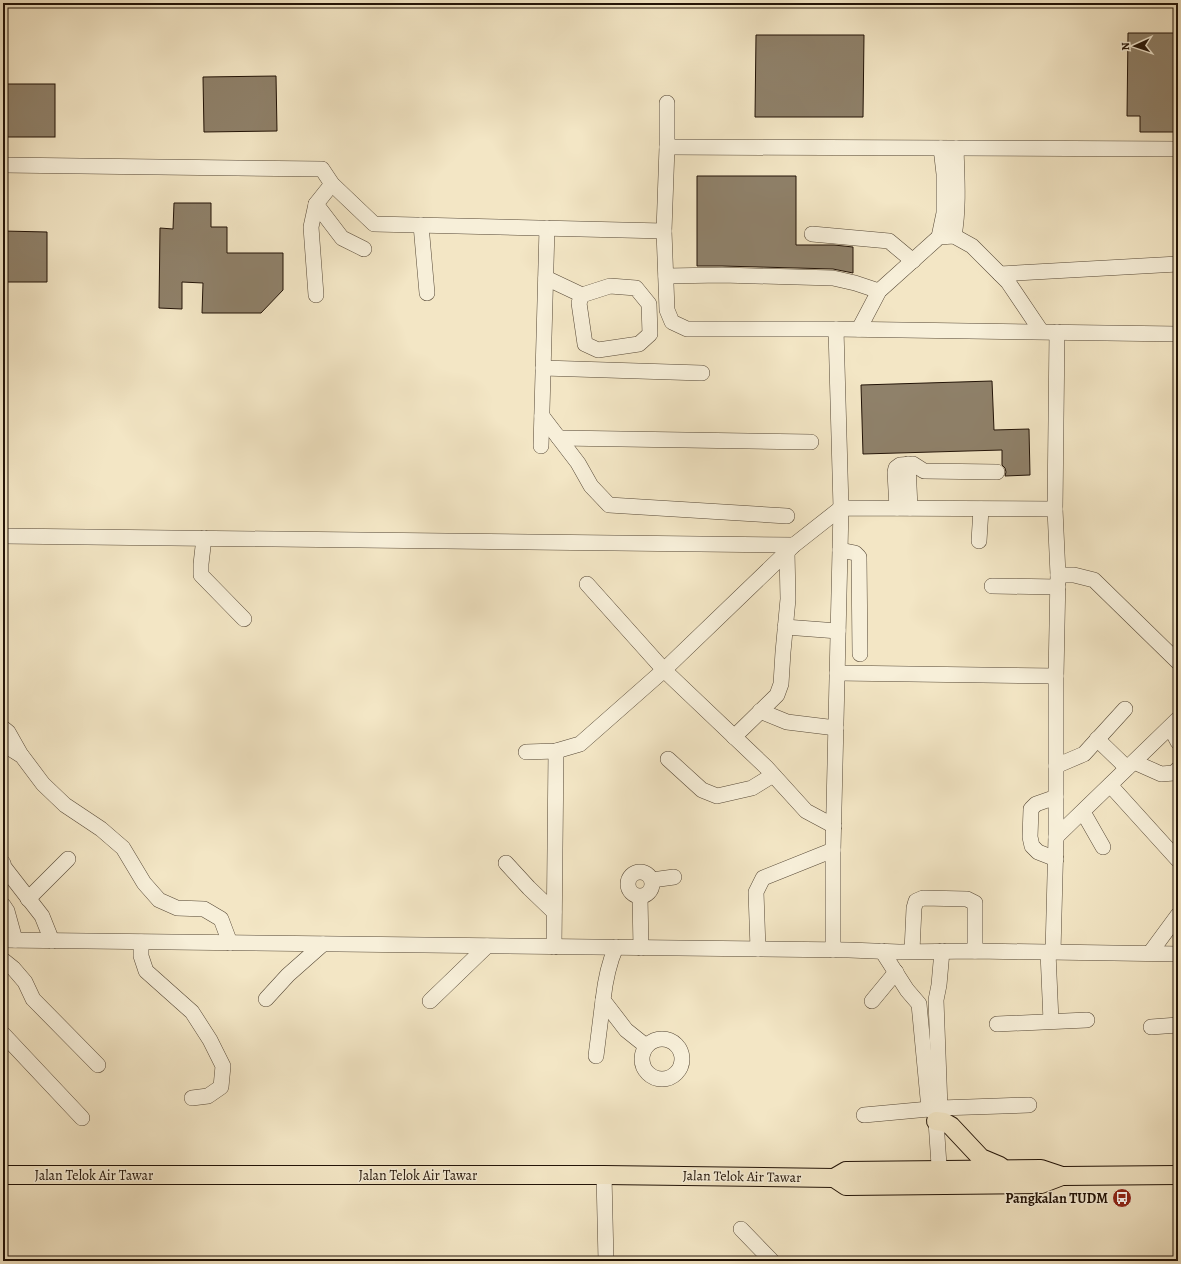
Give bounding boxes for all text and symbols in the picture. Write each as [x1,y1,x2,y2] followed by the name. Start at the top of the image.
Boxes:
[1115,26,1155,66] north arrow
[1118,42,1133,51] text: N
[35,1166,154,1185] street label: Jalan Telok Air Tawar
[359,1166,478,1185] street label: Jalan Telok Air Tawar
[682,1166,802,1187] street label: Jalan Telok Air Tawar
[1111,1187,1133,1209] bus stop icon: Pangkalan TUDM
[1005,1189,1108,1208] place label: Pangkalan TUDM

